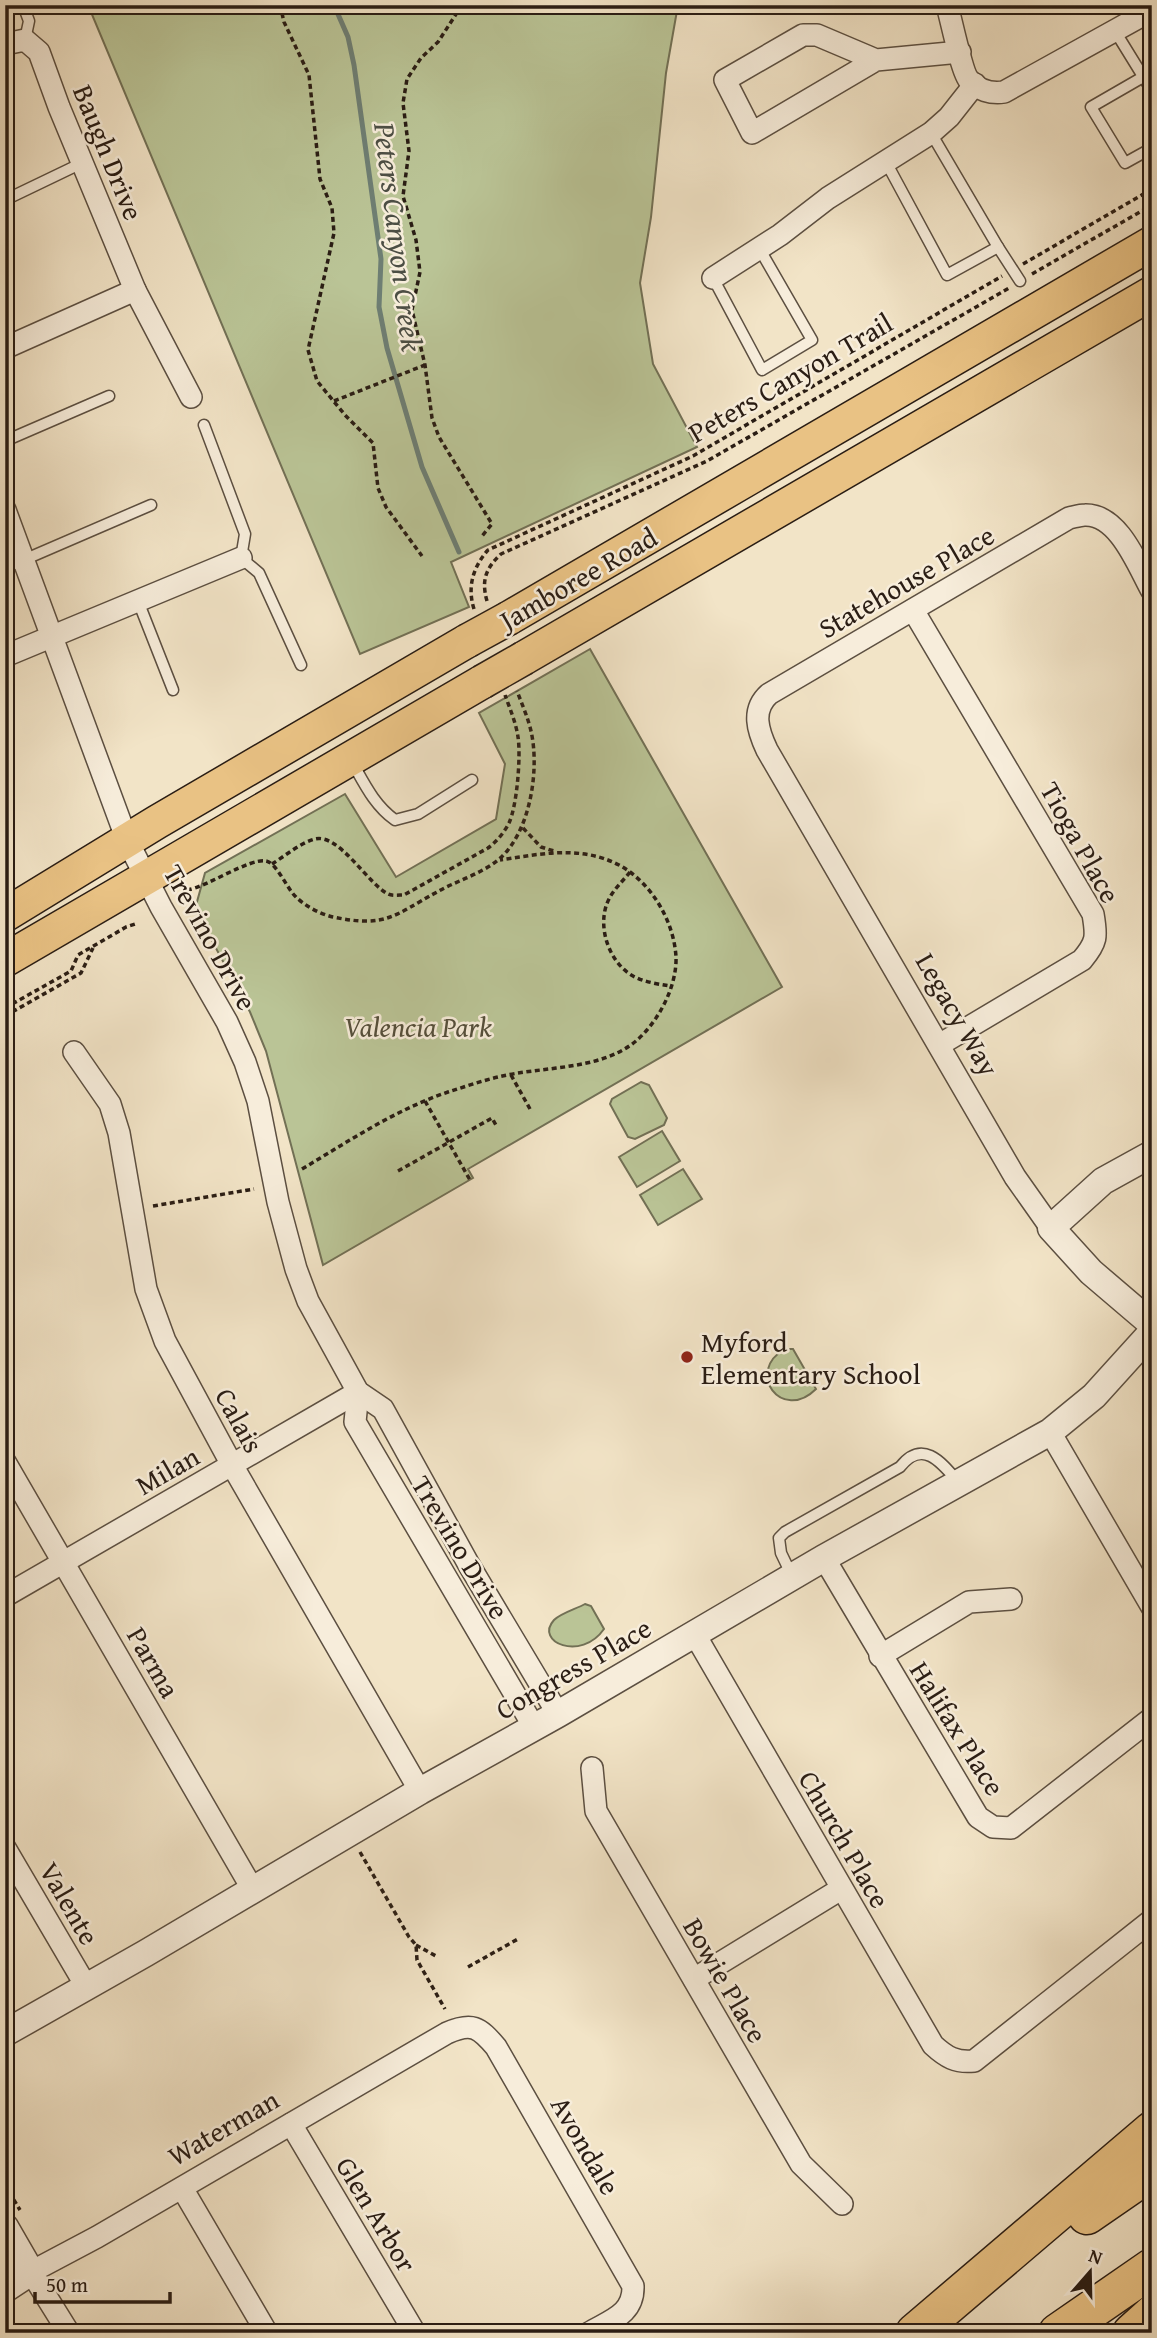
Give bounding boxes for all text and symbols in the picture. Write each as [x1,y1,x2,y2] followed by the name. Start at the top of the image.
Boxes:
[63,78,155,226] street label: Baugh Drive
[363,119,435,354] water label: Peters Canyon Creek
[680,302,900,452] street label: Peters Canyon Trail
[810,514,1002,648] street label: Statehouse Place
[489,516,664,641] street label: Jamboree Road
[1031,774,1131,910] street label: Tioga Place
[154,857,268,1017] street label: Trevino Drive
[906,945,1010,1083] street label: Legacy Way
[344,1006,492,1047] park label: Valencia Park
[701,1321,921,1394] place label: Myford Elementary School
[679,1349,695,1365] marker: Myford Elementary School
[205,1380,275,1460] street label: Calais
[127,1435,207,1505] street label: Milan
[402,1468,520,1626] street label: Trevino Drive
[488,1607,658,1729] street label: Congress Place
[117,1619,191,1706] street label: Parma
[900,1653,1016,1803] street label: Halifax Place
[789,1763,901,1915] street label: Church Place
[30,1854,110,1952] street label: Valente
[674,1910,778,2050] street label: Bowie Place
[160,2079,286,2175] street label: Waterman
[541,2088,631,2202] street label: Avondale
[326,2148,428,2280] street label: Glen Arbor
[1056,2236,1126,2306] north arrow
[1085,2241,1107,2271] text: N
[35,2261,170,2305] scale bar
[46,2269,88,2300] text: 50 m

